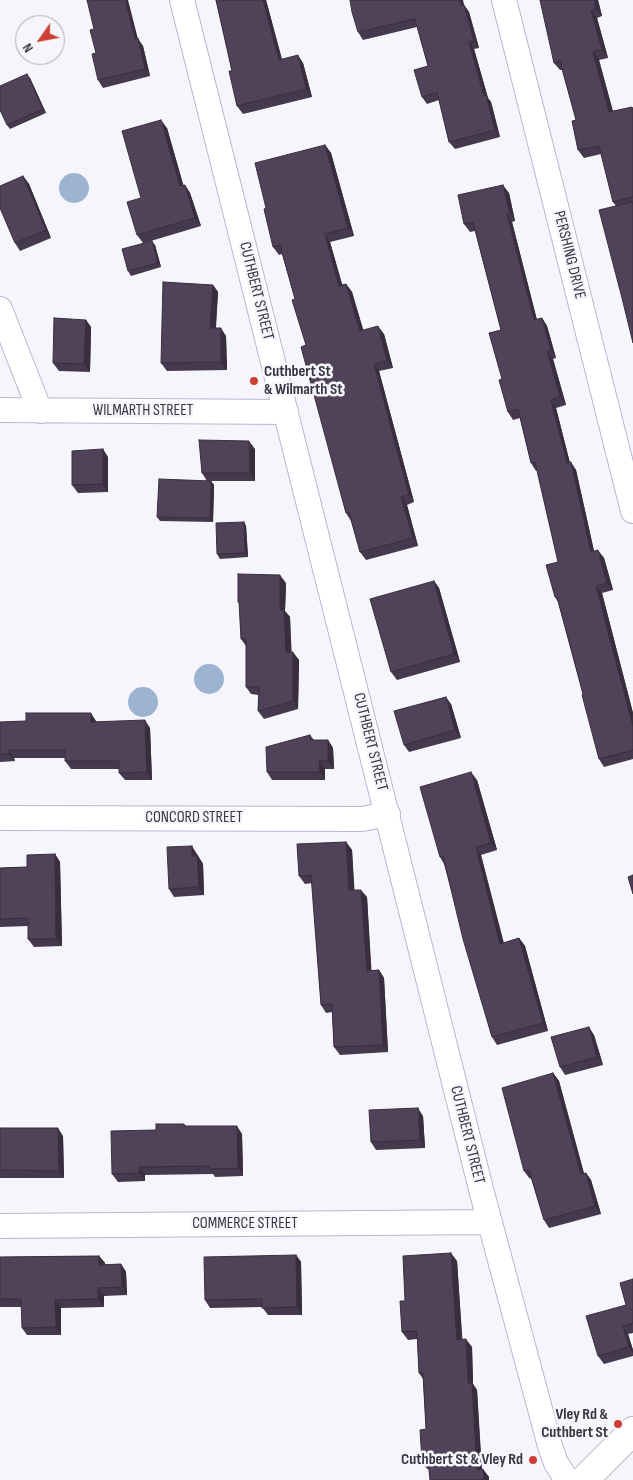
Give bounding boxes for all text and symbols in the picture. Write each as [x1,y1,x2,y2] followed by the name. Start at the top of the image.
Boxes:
[15,15,65,65] north arrow
[19,40,37,56] text: N
[549,209,589,301] street label: PERSHING DRIVE
[235,240,277,342] street label: CUTHBERT STREET
[264,362,342,400] place label: Cuthbert St & Wilmarth St
[248,375,260,387] marker: Cuthbert St & Wilmarth St
[93,401,193,421] street label: WILMARTH STREET
[349,691,391,793] street label: CUTHBERT STREET
[145,808,243,828] street label: CONCORD STREET
[446,1084,488,1186] street label: CUTHBERT STREET
[192,1214,298,1234] street label: COMMERCE STREET
[541,1405,608,1443] place label: Vley Rd & Cuthbert St
[612,1418,624,1430] marker: Vley Rd & Cuthbert St
[401,1450,523,1470] place label: Cuthbert St & Vley Rd
[527,1454,539,1466] marker: Cuthbert St & Vley Rd

